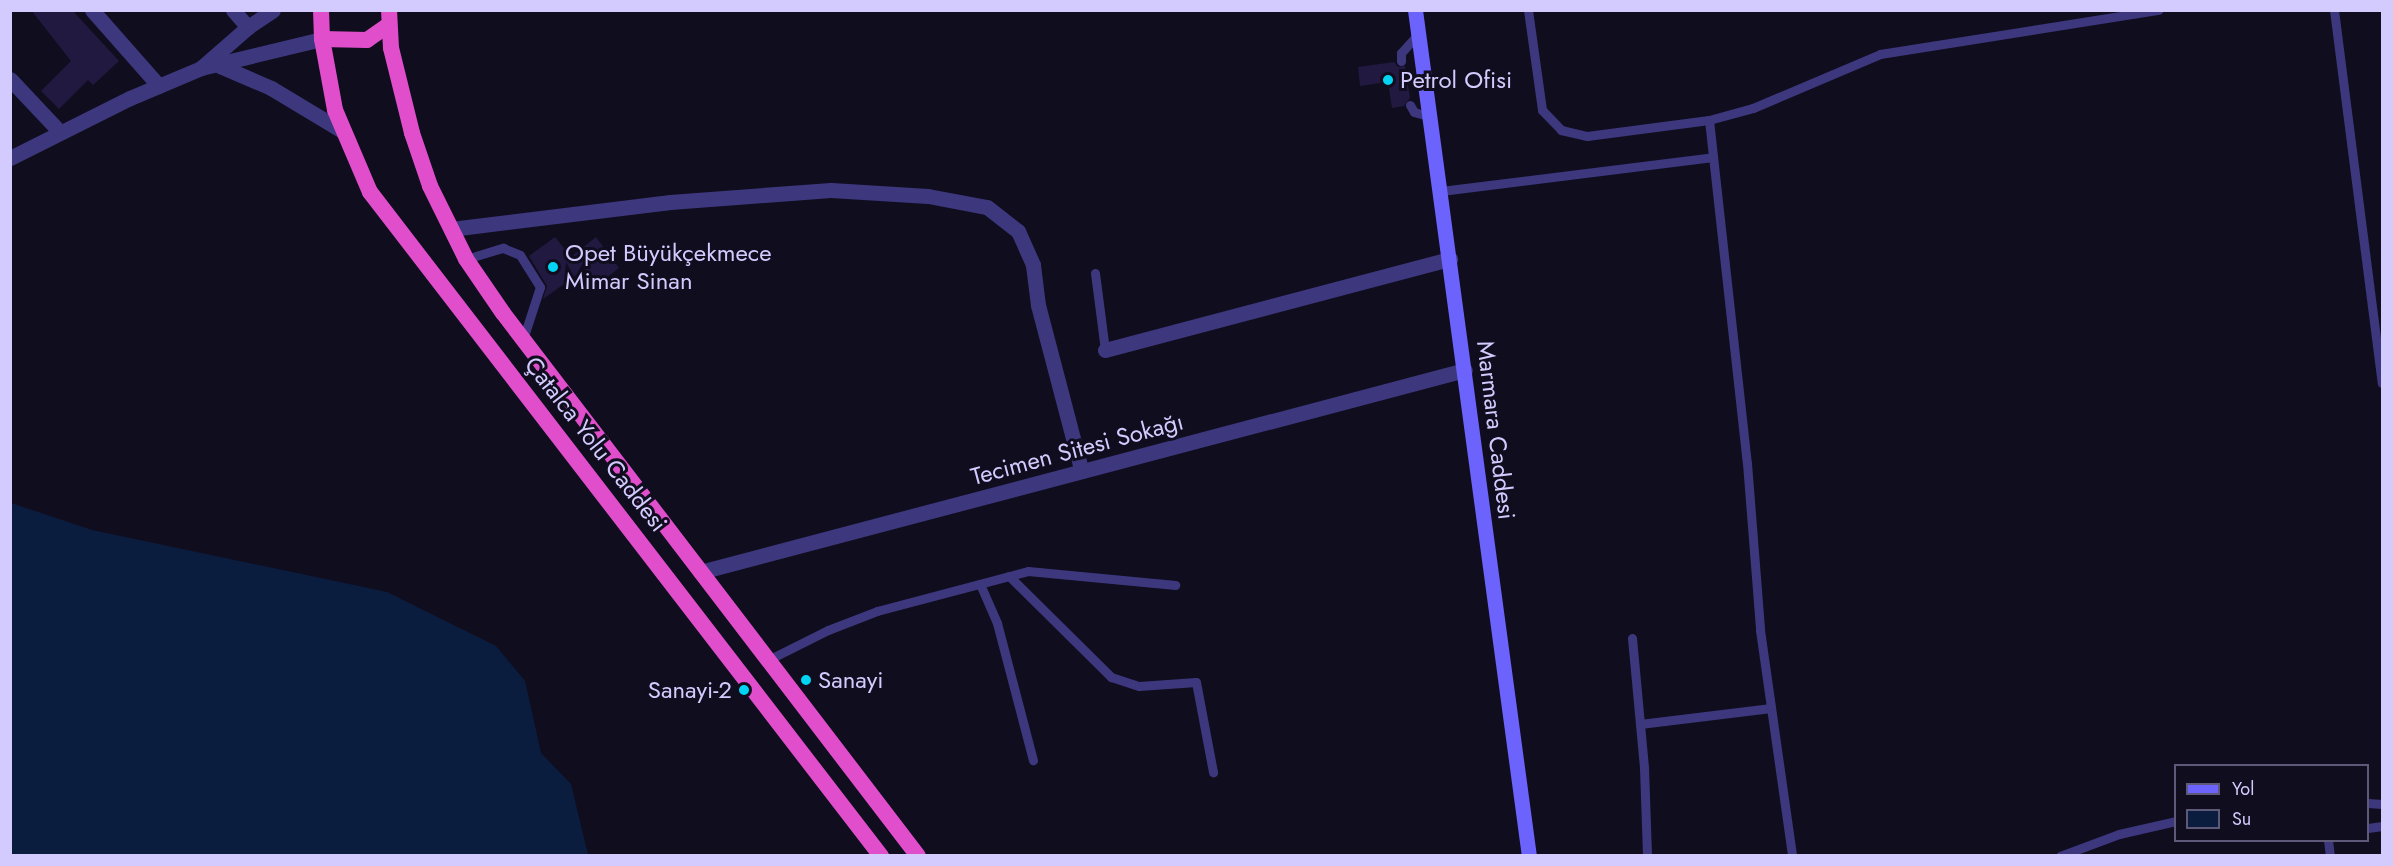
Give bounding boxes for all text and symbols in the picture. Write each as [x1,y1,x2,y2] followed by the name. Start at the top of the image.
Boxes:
[1400,66,1512,94] place label: Petrol Ofisi
[1381,73,1395,87] marker: Petrol Ofisi
[565,239,772,295] place label: Opet Büyükçekmece Mimar Sinan
[546,260,560,274] marker: Opet Büyükçekmece Mimar Sinan
[1471,339,1521,521] street label: Marmara Caddesi
[519,351,673,537] street label: Çatalca Yolu Caddesi
[968,407,1186,491] street label: Tecimen Sitesi Sokağı
[818,666,884,694] place label: Sanayi
[799,673,813,687] marker: Sanayi
[648,676,732,704] place label: Sanayi-2
[737,683,751,697] marker: Sanayi-2
[2174,764,2369,842] legend
[2232,776,2254,802] text: Yol
[2232,806,2251,832] text: Su

